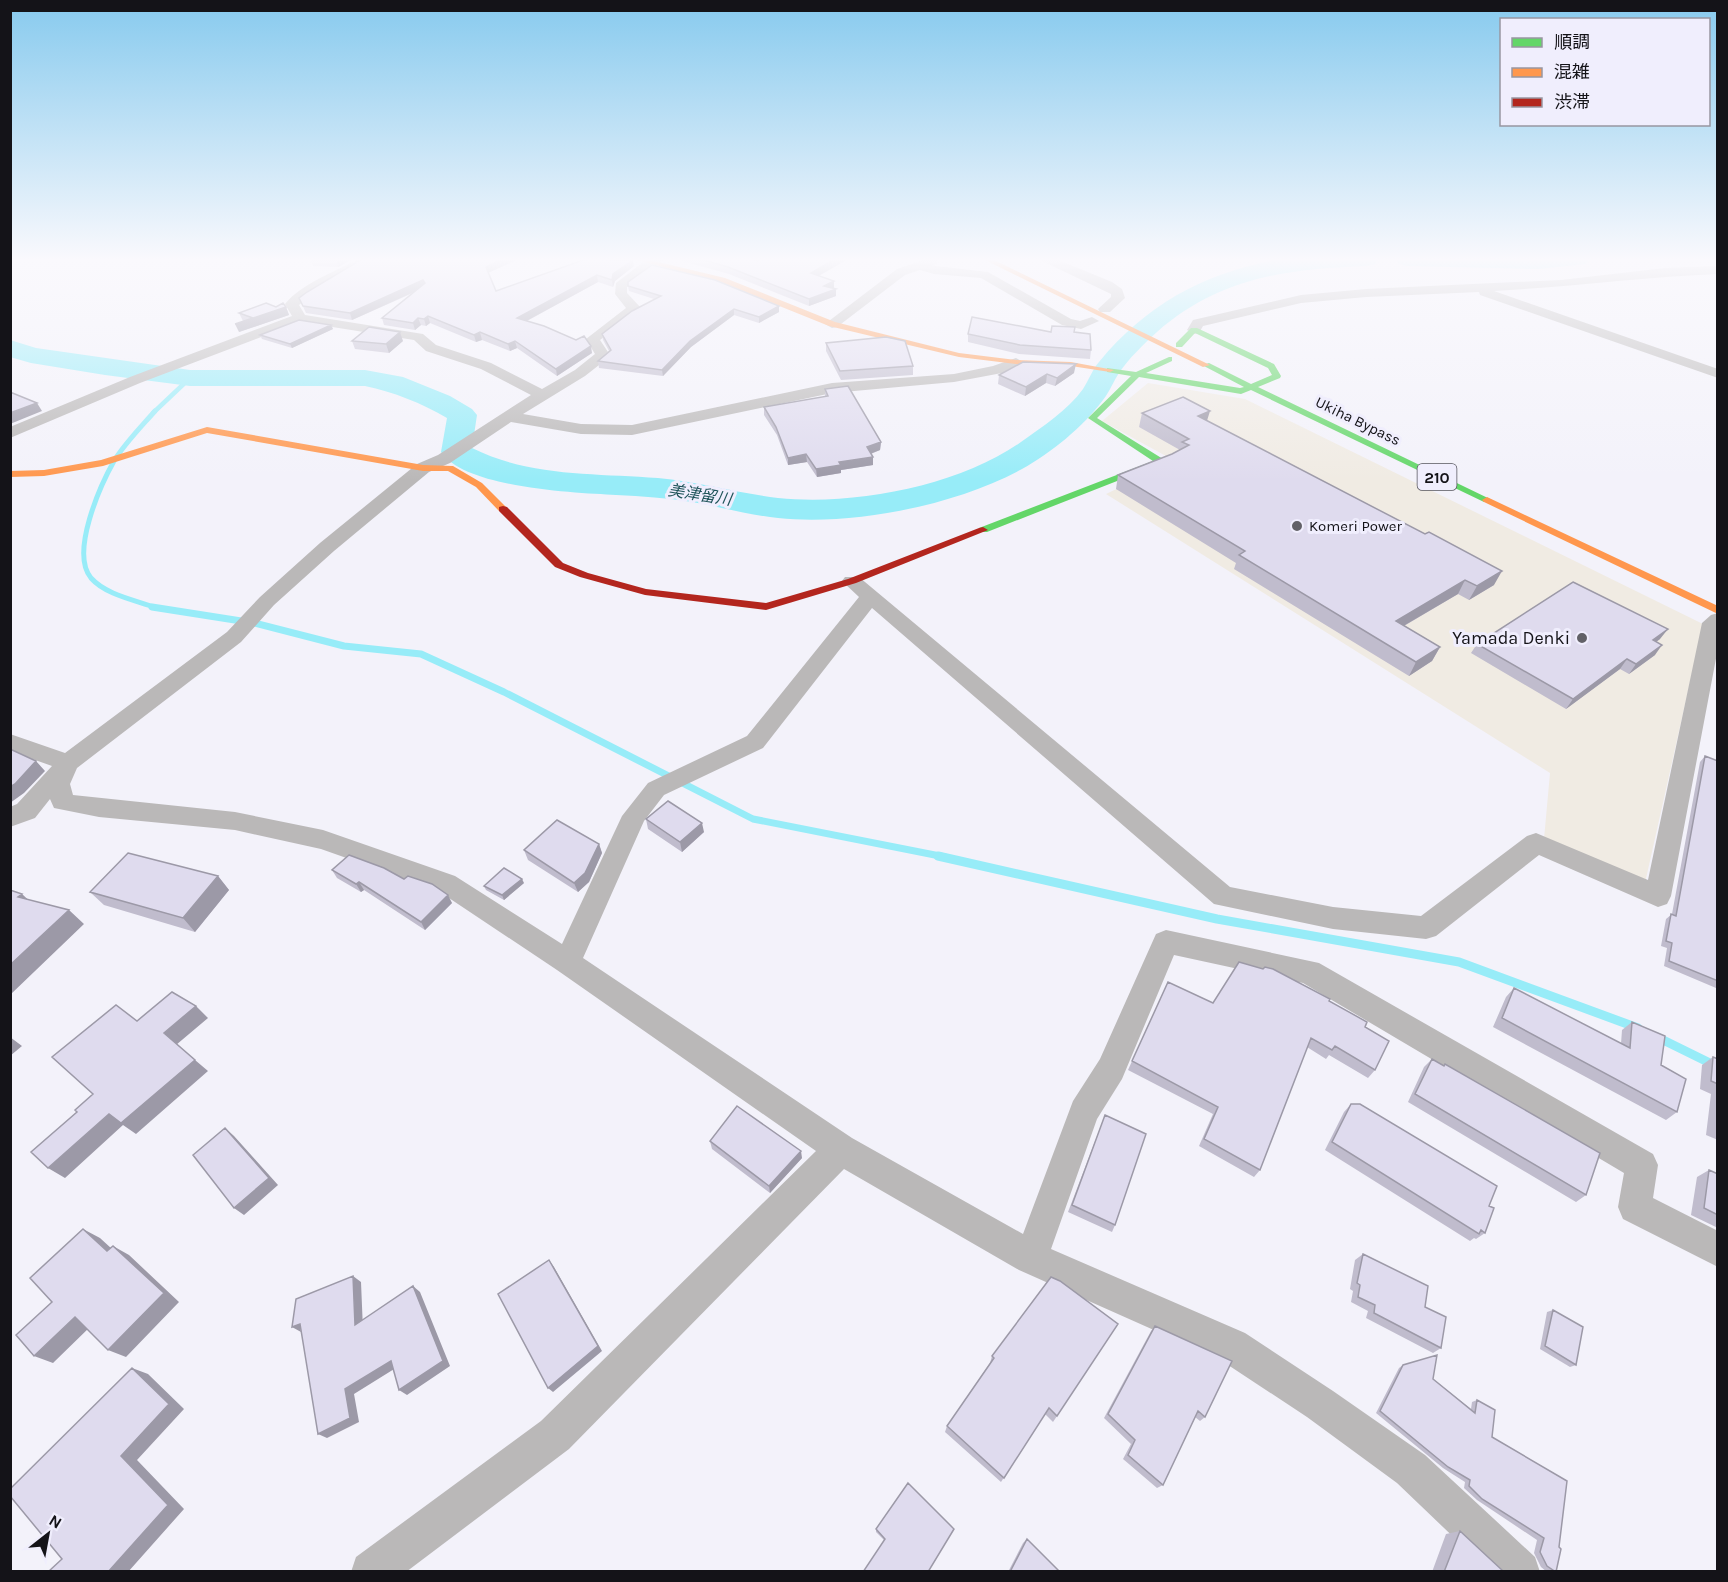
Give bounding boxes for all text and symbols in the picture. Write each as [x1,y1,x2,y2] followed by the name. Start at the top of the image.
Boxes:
[1500,18,1710,126] legend
[1554,31,1590,53] text: 順調
[1554,61,1590,83] text: 混雑
[1554,91,1590,113] text: 渋滞
[1312,393,1404,449] street label: Ukiha Bypass
[1418,464,1456,490] road number: 210
[667,480,735,509] water label: 美津留川
[1309,517,1403,535] place label: Komeri Power
[1290,519,1304,533] marker: Komeri Power
[1452,627,1570,649] place label: Yamada Denki
[1575,631,1589,645] marker: Yamada Denki
[18,1504,78,1564] north arrow
[46,1510,65,1533] text: N

